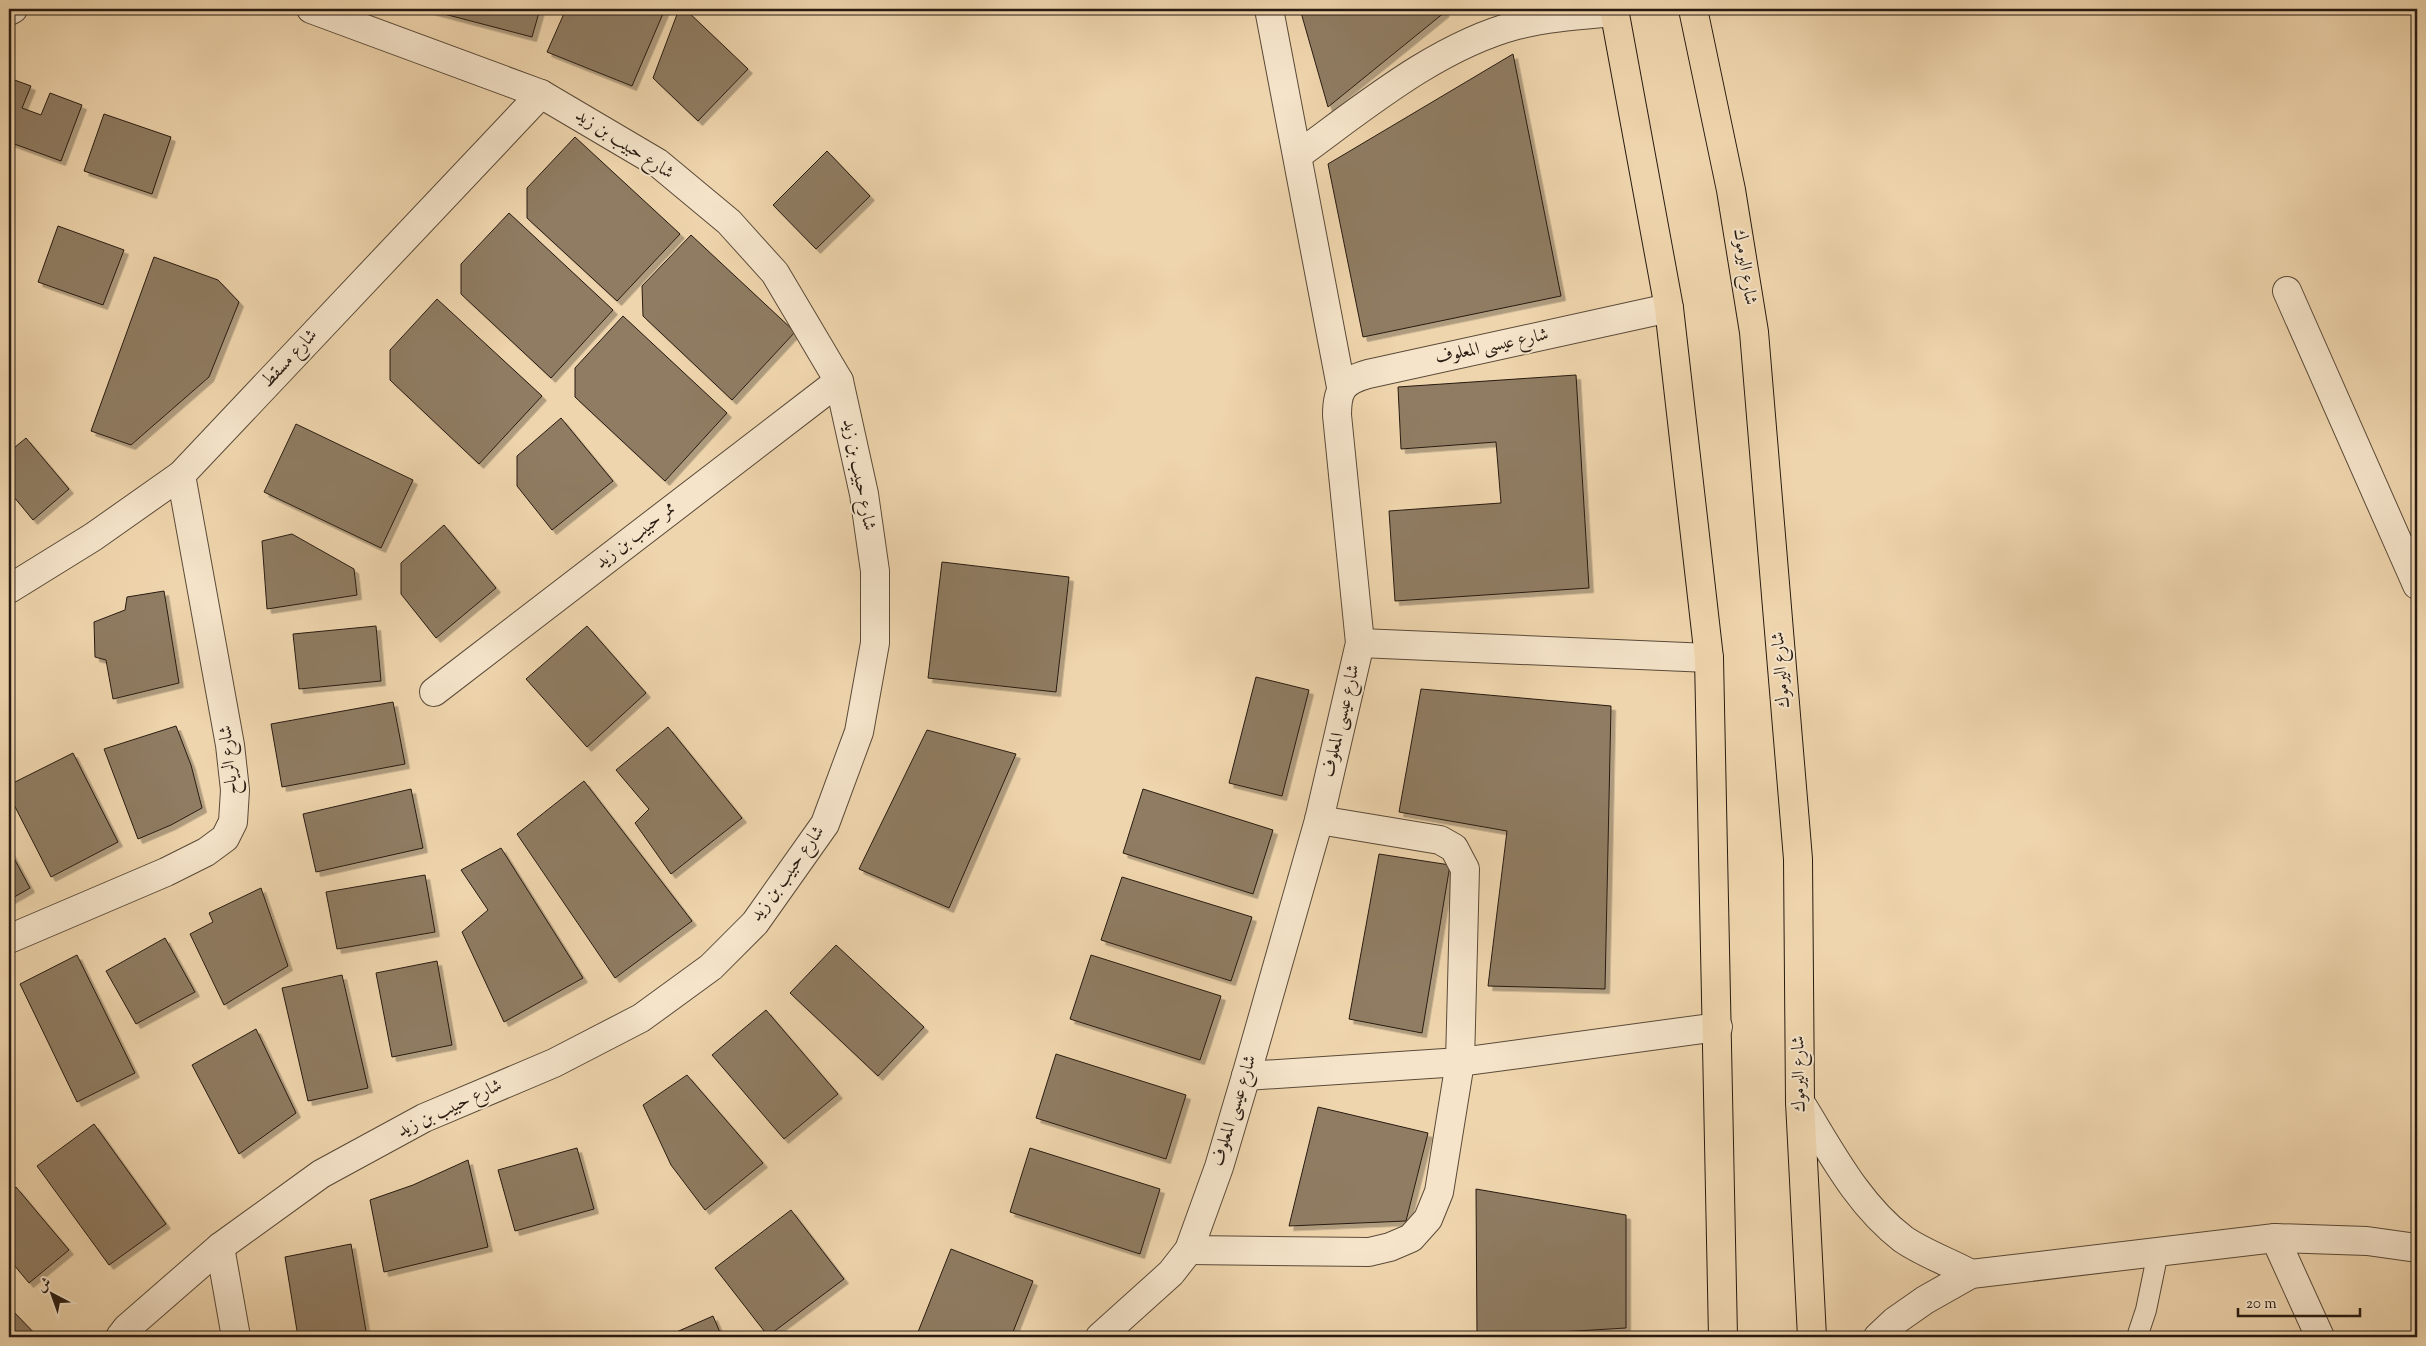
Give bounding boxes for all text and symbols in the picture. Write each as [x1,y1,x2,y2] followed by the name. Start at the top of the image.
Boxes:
[570,103,678,187] street label: شارع حبيب بن زيد
[1725,227,1763,307] street label: شارع اليرموك
[1433,322,1551,372] street label: شارع عيسى المعلوف
[256,324,324,394] street label: شارع مسقط
[834,417,882,533] street label: شارع حبيب بن زيد
[590,496,682,576] street label: ممر حبيب بن زيد
[1766,630,1798,710] street label: شارع اليرموك
[1316,662,1368,780] street label: شارع عيسى المعلوف
[213,724,248,796] street label: شارع الرياح
[744,821,832,927] street label: شارع حبيب بن زيد
[1786,1035,1814,1113] street label: شارع اليرموك
[1206,1052,1264,1170] street label: شارع عيسى المعلوف
[393,1073,507,1145] street label: شارع حبيب بن زيد
[28,1268,78,1318] north arrow
[33,1274,57,1298] text: ش
[2238,1286,2361,1318] scale bar
[2246,1294,2277,1315] text: 20 m

